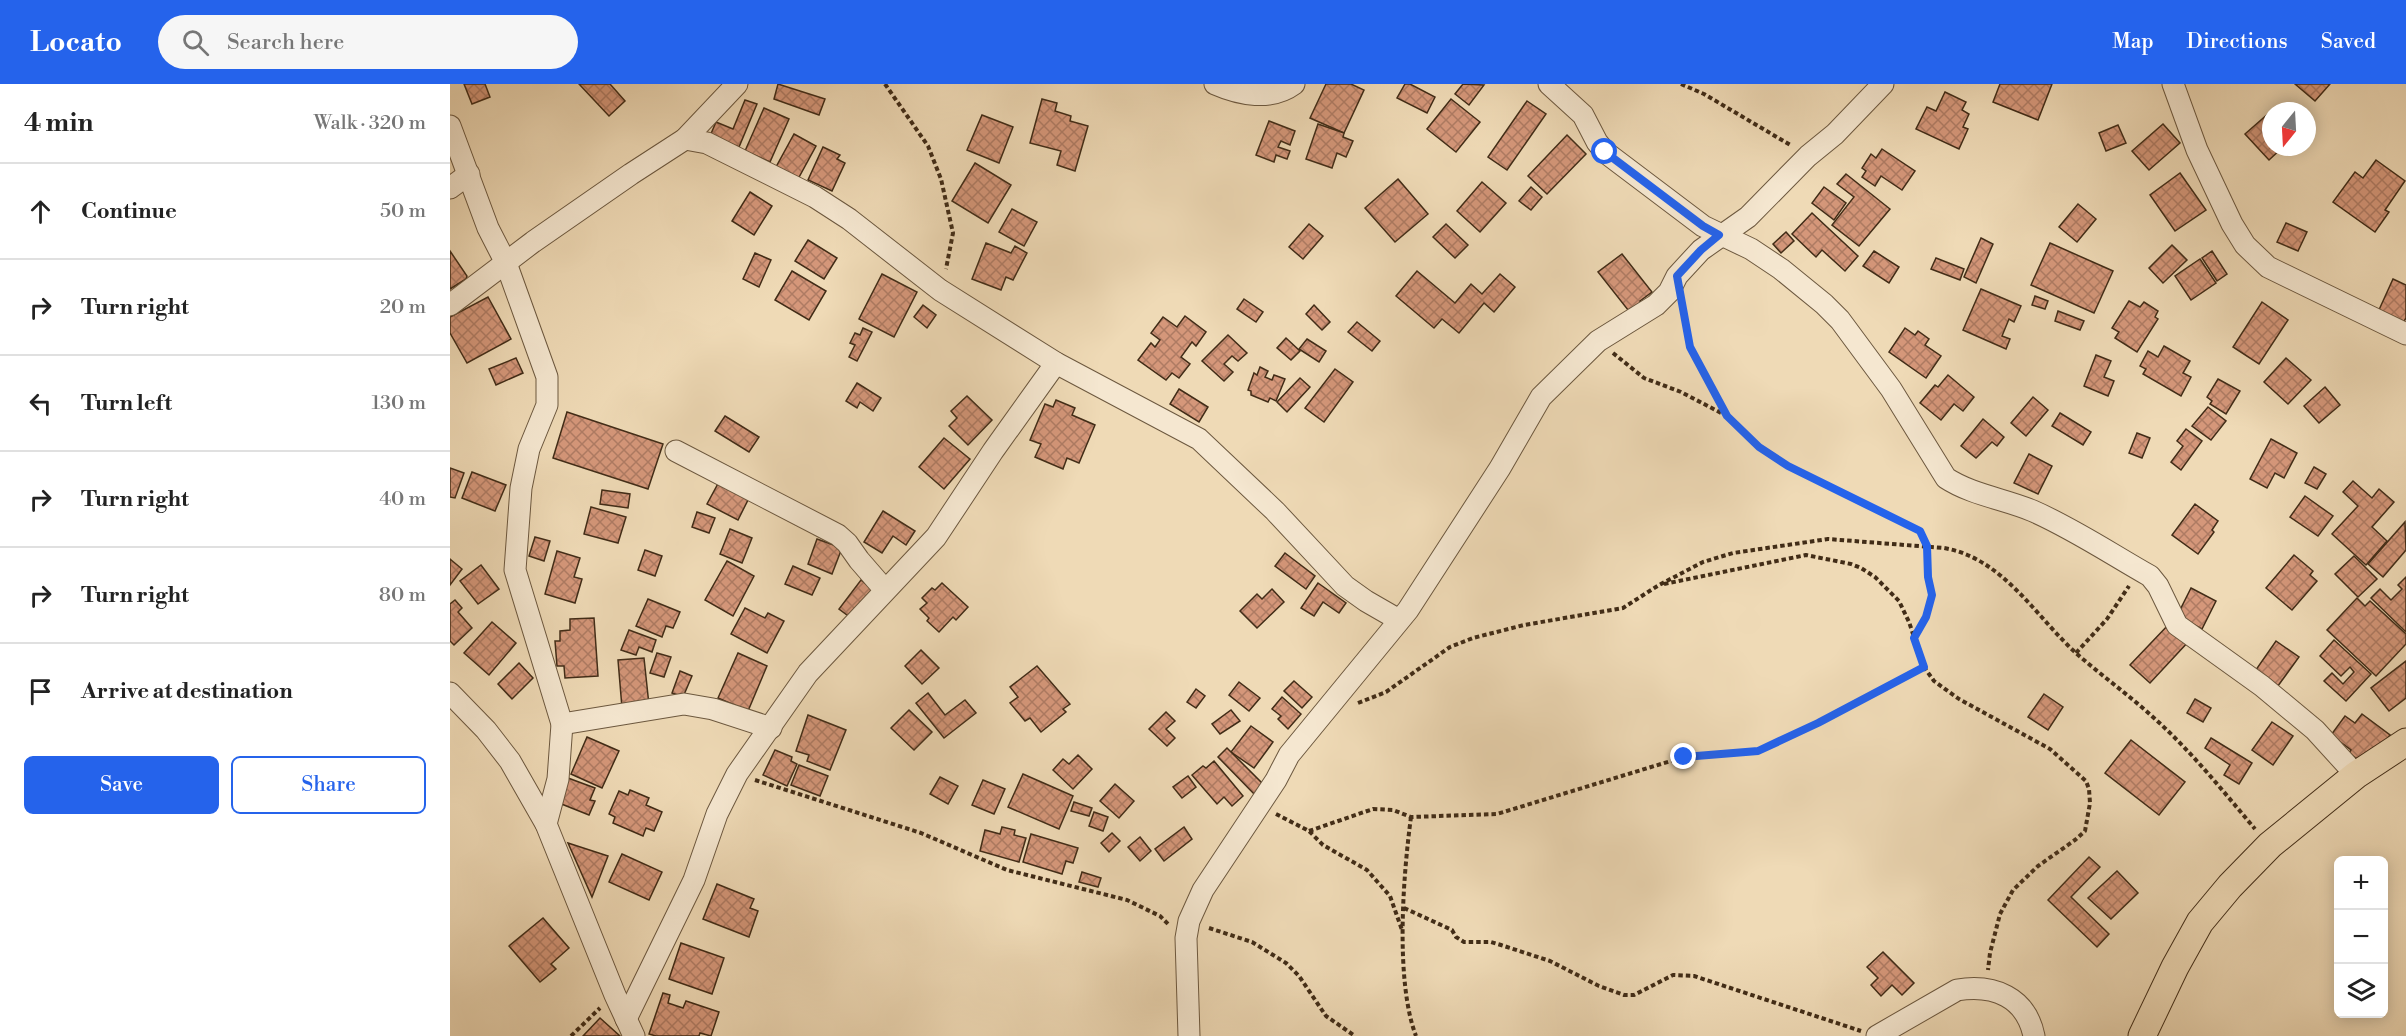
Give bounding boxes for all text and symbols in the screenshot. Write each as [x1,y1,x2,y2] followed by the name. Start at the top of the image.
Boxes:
[158,15,578,69] search box
[30,25,122,60] text: Locato
[179,26,212,59] icon: search
[227,29,344,56] text: Search here
[2112,29,2154,55] text: Map
[2187,29,2288,55] text: Directions
[2321,29,2376,55] text: Saved
[2262,102,2316,156] north arrow
[24,107,94,139] text: 4 min
[314,111,426,136] text: Walk · 320 m
[1591,138,1617,164] route start
[24,195,57,228] icon: ahead
[81,198,177,225] text: Continue
[380,199,426,224] text: 50 m
[24,291,57,324] icon: right
[81,294,189,321] text: Turn right
[380,295,426,320] text: 20 m
[24,387,57,420] icon: left
[81,390,172,417] text: Turn left
[371,391,426,416] text: 130 m
[24,483,57,516] icon: right
[81,486,189,513] text: Turn right
[379,487,426,512] text: 40 m
[24,579,57,612] icon: right
[81,582,189,609] text: Turn right
[379,583,426,608] text: 80 m
[24,675,57,708] icon: arrive
[81,678,293,705] text: Arrive at destination
[1670,743,1696,769] route end
[24,756,219,814] button: Save
[231,756,426,814] button: Share
[2334,856,2388,1018] map controls
[2334,856,2388,910] button: +
[2334,910,2388,964] button: −
[2334,964,2388,1018] button: layers

